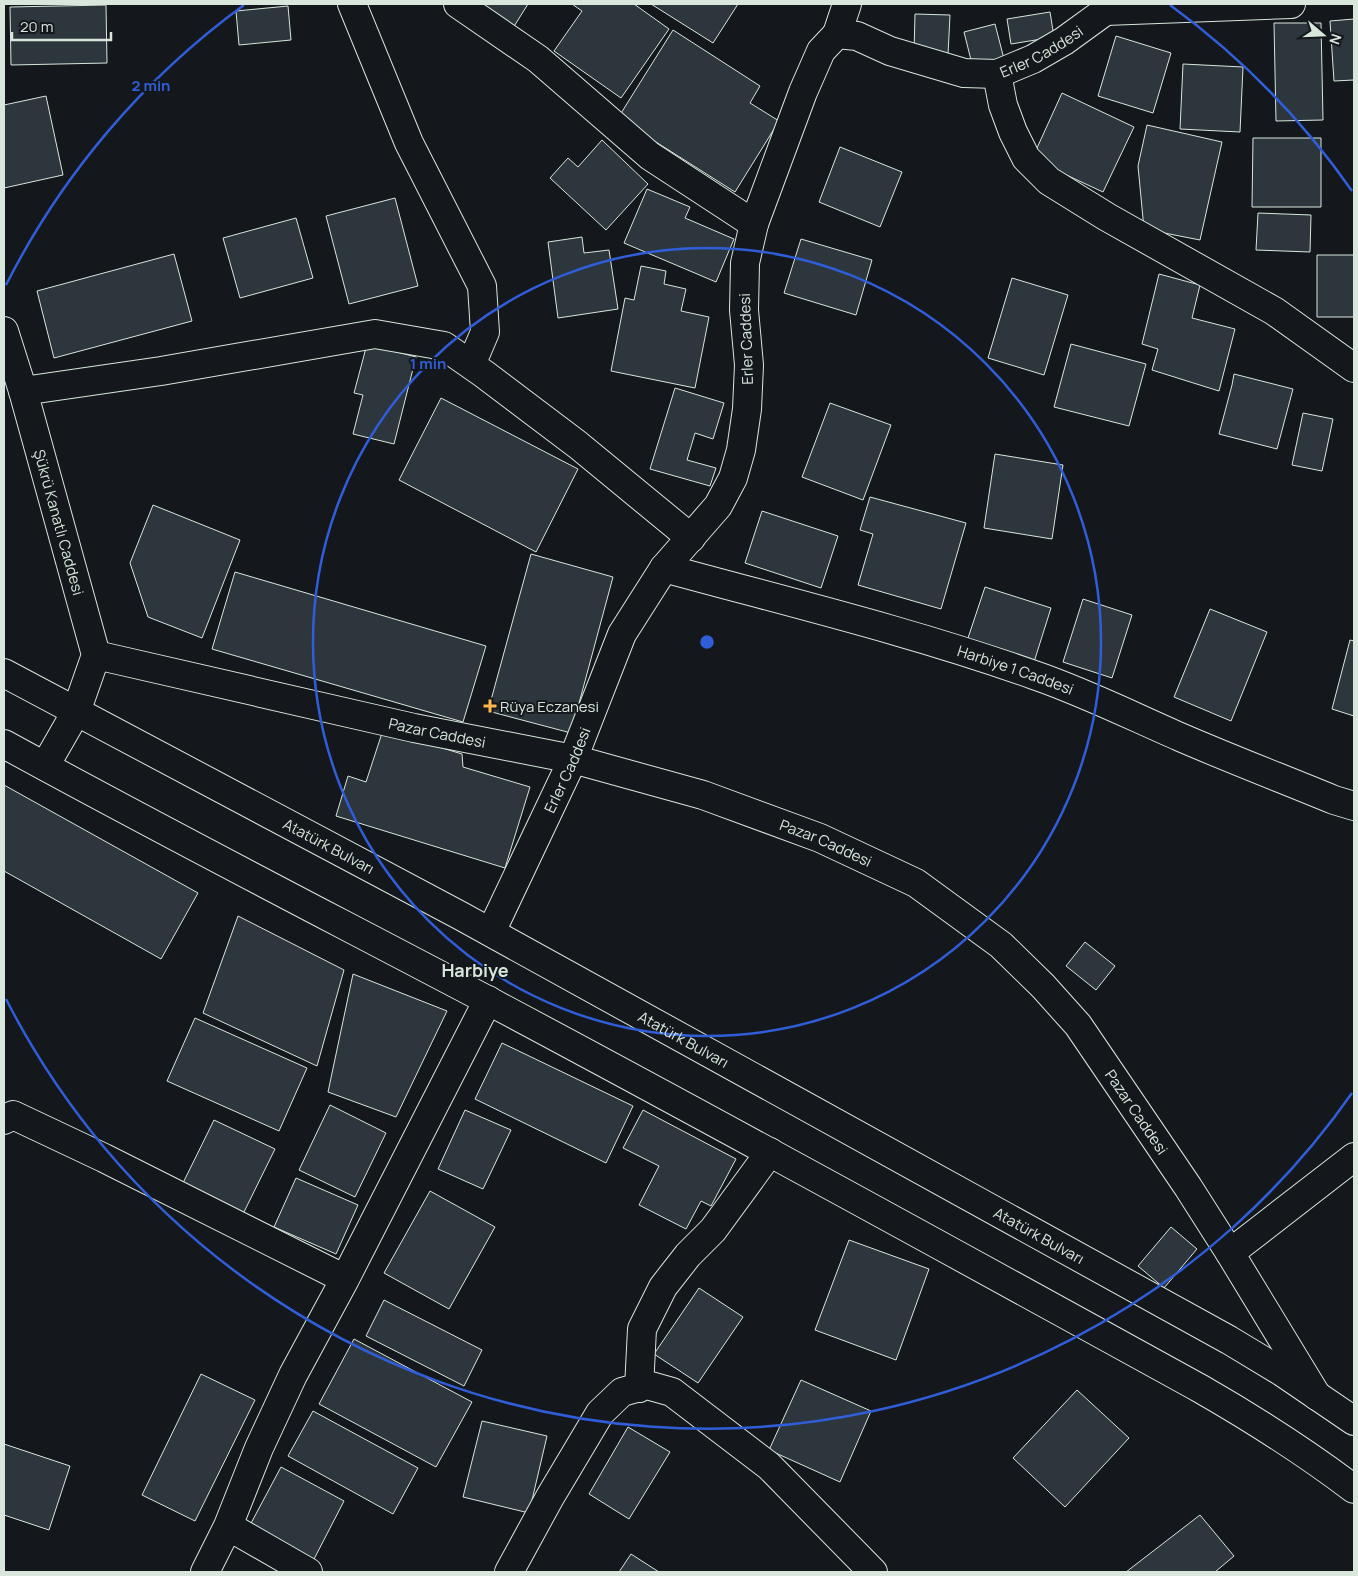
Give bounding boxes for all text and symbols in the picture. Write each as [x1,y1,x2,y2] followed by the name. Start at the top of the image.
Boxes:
[12,10,111,42] scale bar
[1298,10,1348,60] north arrow
[20,16,53,37] text: 20 m
[997,20,1087,82] street label: Erler Caddesi
[1325,32,1346,47] text: N
[131,75,171,96] text: 2 min
[734,293,758,385] street label: Erler Caddesi
[410,353,446,374] text: 1 min
[29,447,89,597] street label: Şükrü Kanatlı Caddesi
[698,633,716,651] centre of rings
[955,640,1077,699] street label: Harbiye 1 Caddesi
[500,696,599,717] place label: Rüya Eczanesi
[484,700,496,712] marker: Rüya Eczanesi
[387,712,488,752] street label: Pazar Caddesi
[539,724,595,816] street label: Erler Caddesi
[280,813,378,879] street label: Atatürk Bulvarı
[777,814,875,871] street label: Pazar Caddesi
[441,958,509,982] district label: Harbiye
[635,1005,733,1072] street label: Atatürk Bulvarı
[1101,1065,1173,1158] street label: Pazar Caddesi
[990,1202,1088,1269] street label: Atatürk Bulvarı

